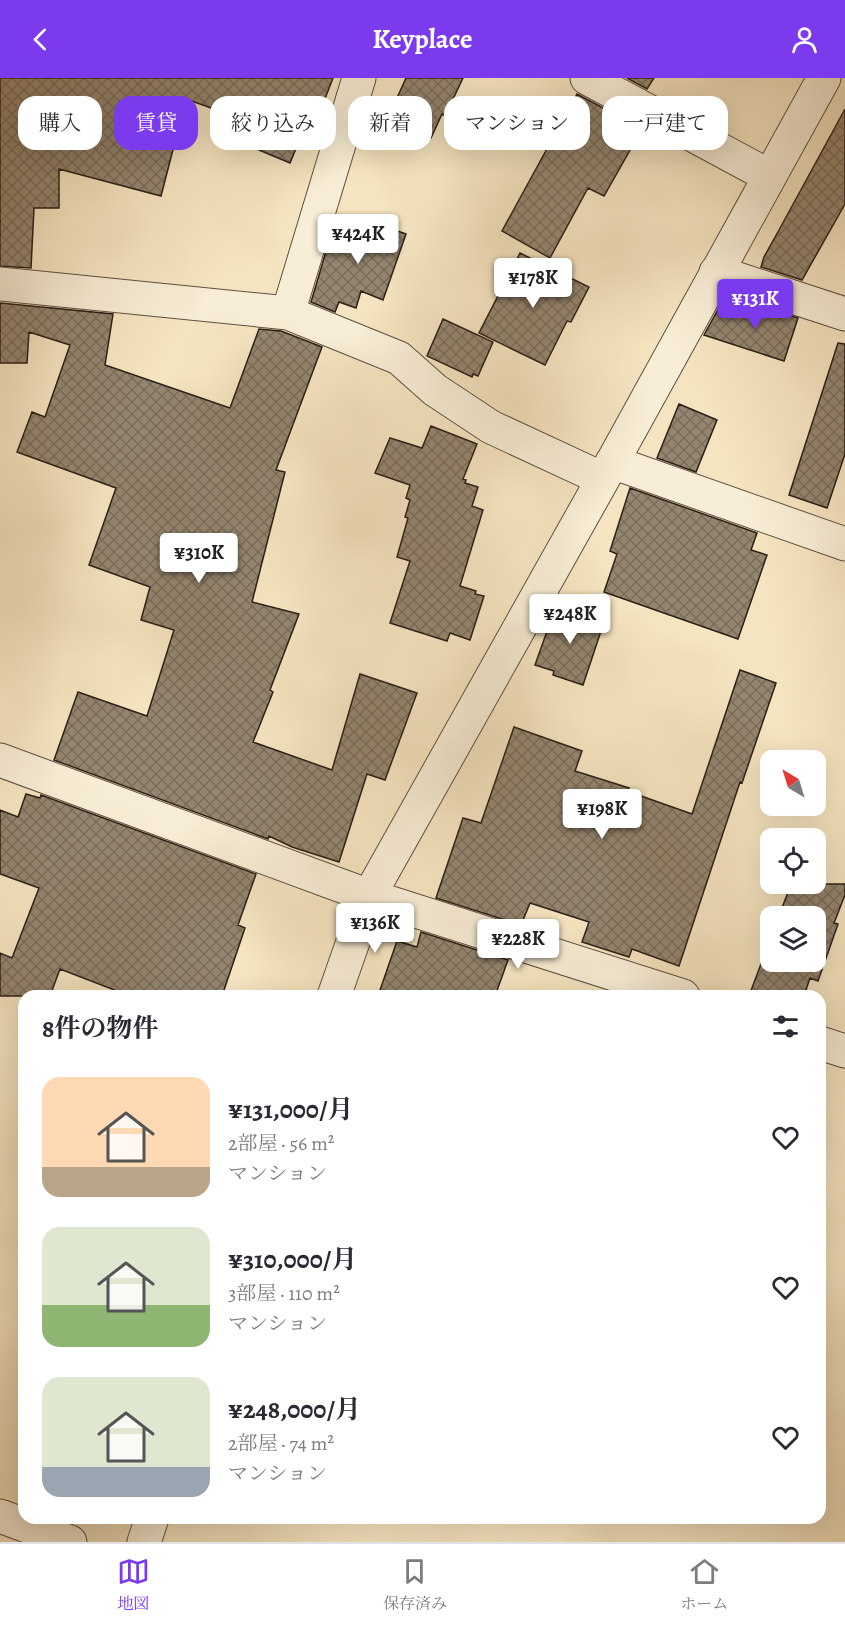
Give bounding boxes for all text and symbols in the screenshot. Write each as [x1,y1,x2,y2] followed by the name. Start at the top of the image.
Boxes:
[372,21,473,57] text: Keyplace
[24,23,57,56] icon: back
[788,23,821,56] icon: person
[18,96,102,150] chip: 購入
[114,96,198,150] chip: 賃貸
[210,96,336,150] chip: 絞り込み
[348,96,432,150] chip: 新着
[444,96,590,150] chip: マンション
[602,96,728,150] chip: 一戸建て
[316,214,400,265] pin: ¥424K
[331,220,385,247] text: ¥424K
[491,258,575,309] pin: ¥178K
[508,264,558,291] text: ¥178K
[713,279,797,330] pin: ¥131K
[731,285,779,312] text: ¥131K
[157,533,241,584] pin: ¥310K
[174,539,224,566] text: ¥310K
[528,594,612,645] pin: ¥248K
[543,600,597,627] text: ¥248K
[760,750,826,816] north arrow
[760,750,826,972] map controls
[560,789,644,840] pin: ¥198K
[577,795,627,822] text: ¥198K
[760,828,826,894] button: locate
[333,903,417,954] pin: ¥136K
[760,906,826,972] button: layers
[350,909,400,936] text: ¥136K
[476,919,560,970] pin: ¥228K
[491,925,545,952] text: ¥228K
[769,1010,802,1043] icon: filters
[42,1011,158,1046] text: 8件の物件
[228,1092,354,1127] text: ¥131,000/月
[90,1101,162,1173] icon: home
[769,1121,802,1154] icon: heart
[228,1130,334,1157] text: 2部屋 · 56 m²
[228,1160,327,1187] text: マンション
[228,1242,357,1277] text: ¥310,000/月
[90,1251,162,1323] icon: home
[769,1271,802,1304] icon: heart
[228,1280,340,1307] text: 3部屋 · 110 m²
[228,1310,327,1337] text: マンション
[228,1392,361,1427] text: ¥248,000/月
[90,1401,162,1473] icon: home
[769,1421,802,1454] icon: heart
[228,1430,334,1457] text: 2部屋 · 74 m²
[228,1460,327,1487] text: マンション
[117,1555,150,1615] tab: 地図
[383,1555,447,1615] tab: 保存済み
[680,1555,728,1615] tab: ホーム

